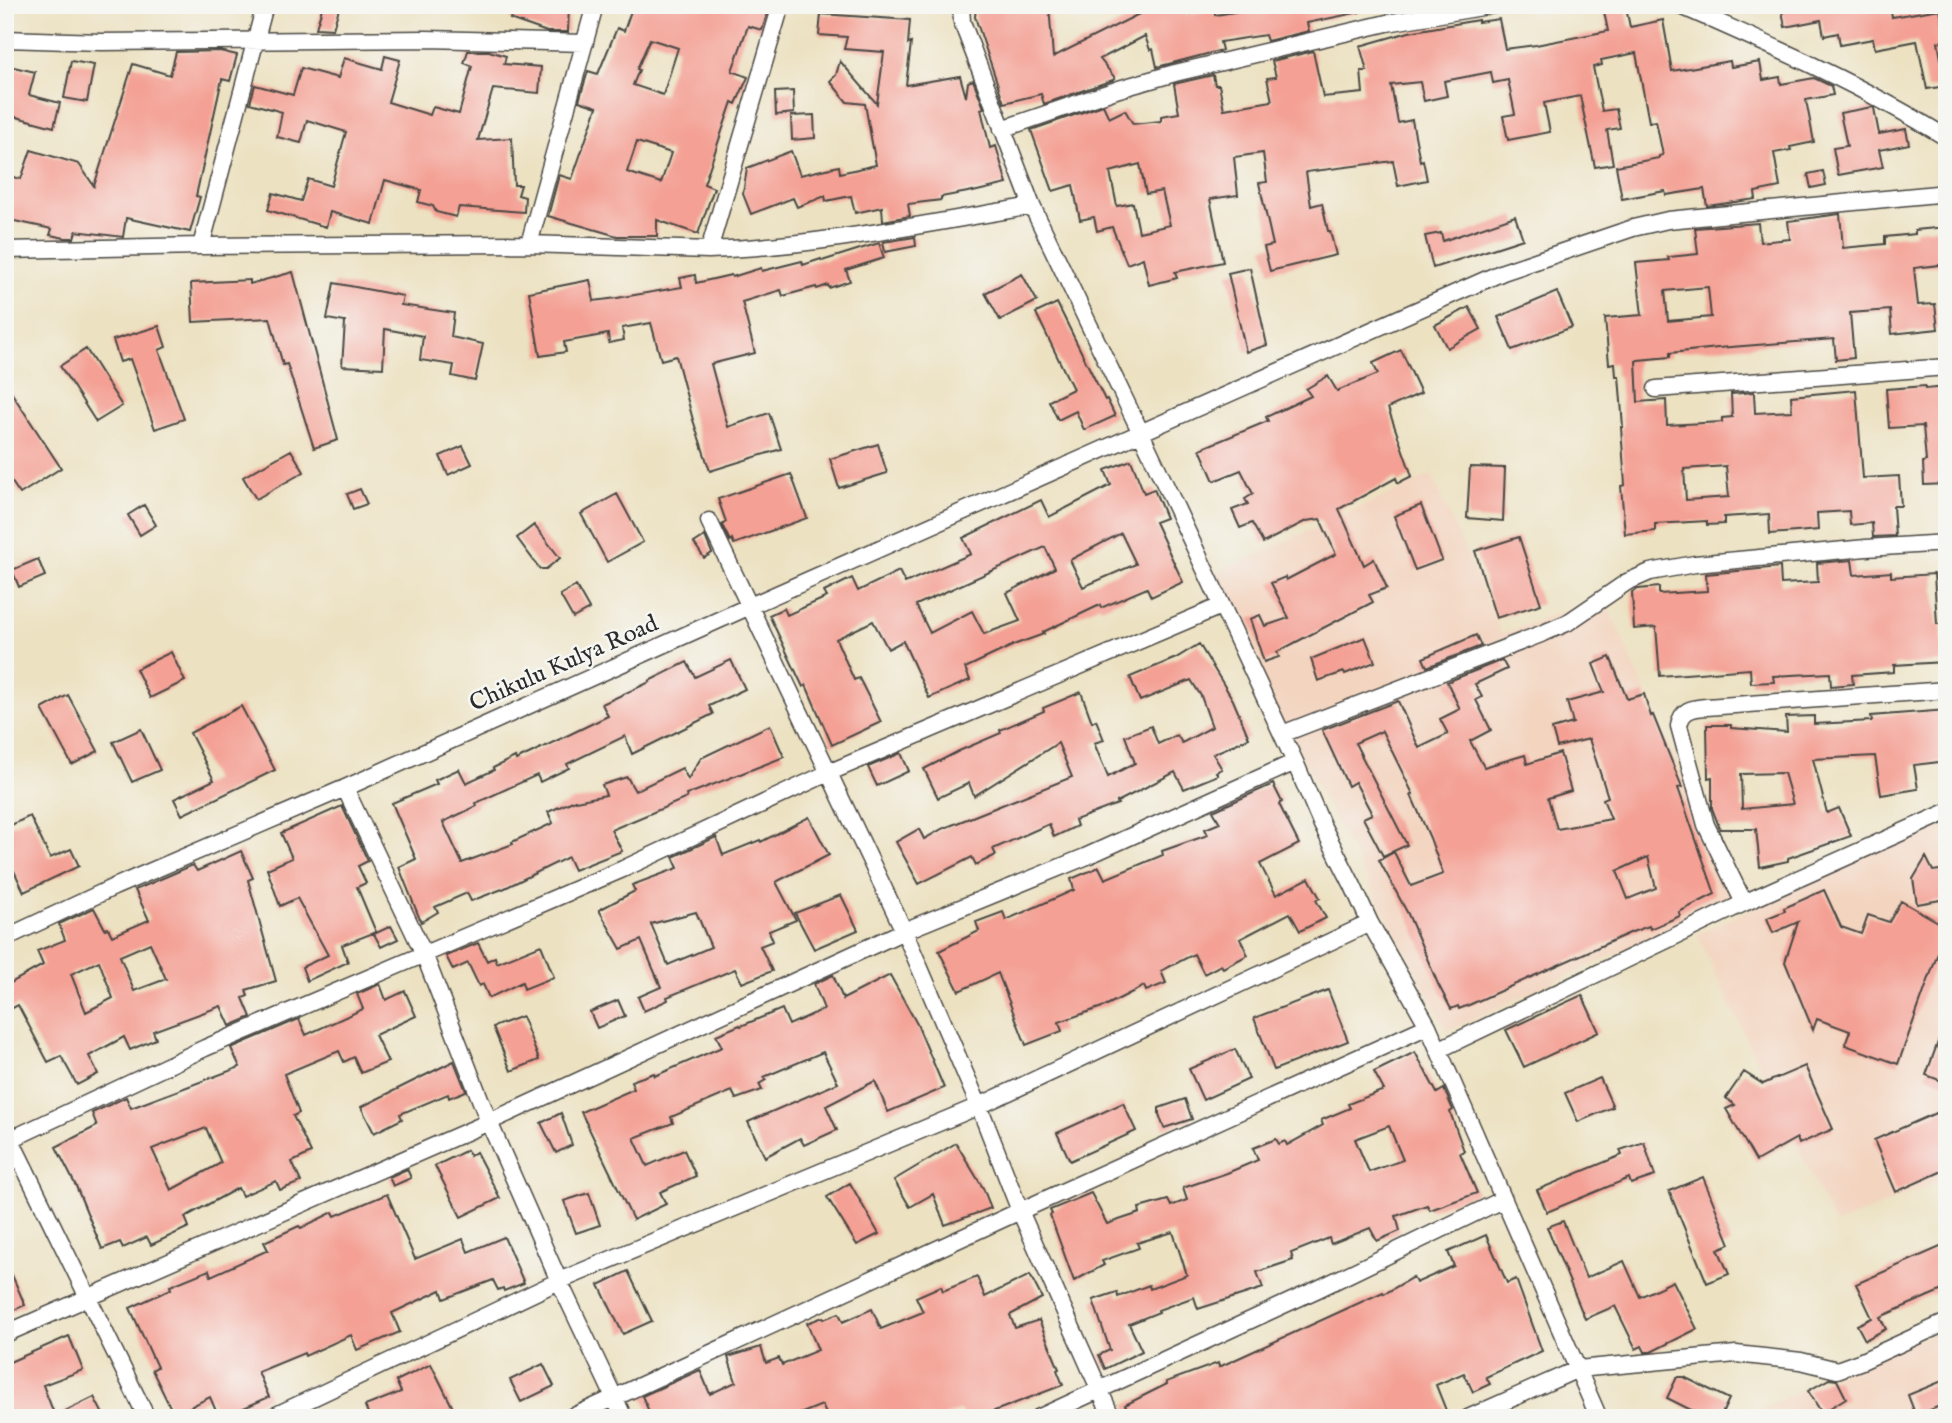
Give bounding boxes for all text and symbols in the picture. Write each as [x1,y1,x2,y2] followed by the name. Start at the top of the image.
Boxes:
[465,608,663,719] street label: Chikulu Kulya Road

